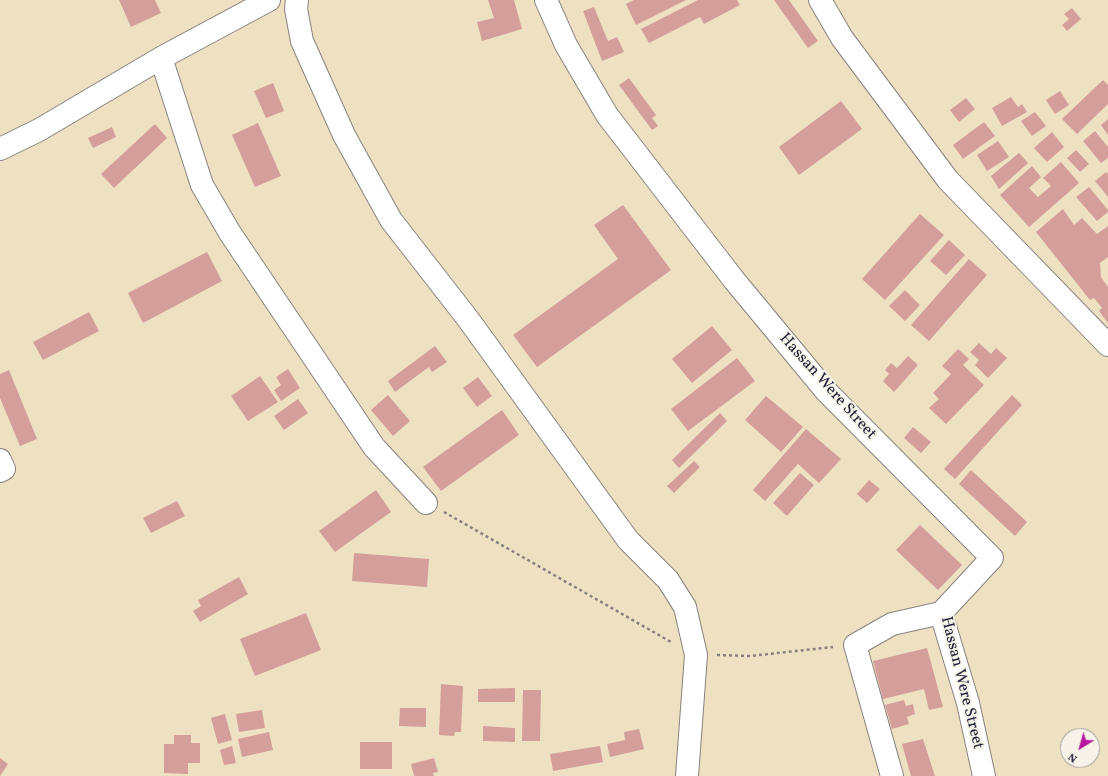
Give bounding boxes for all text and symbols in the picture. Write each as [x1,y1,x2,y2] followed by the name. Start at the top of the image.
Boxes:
[774,330,880,444] street label: Hassan Were Street
[935,615,987,751] street label: Hassan Were Street
[1060,728,1100,768] north arrow
[1065,749,1081,766] text: N

